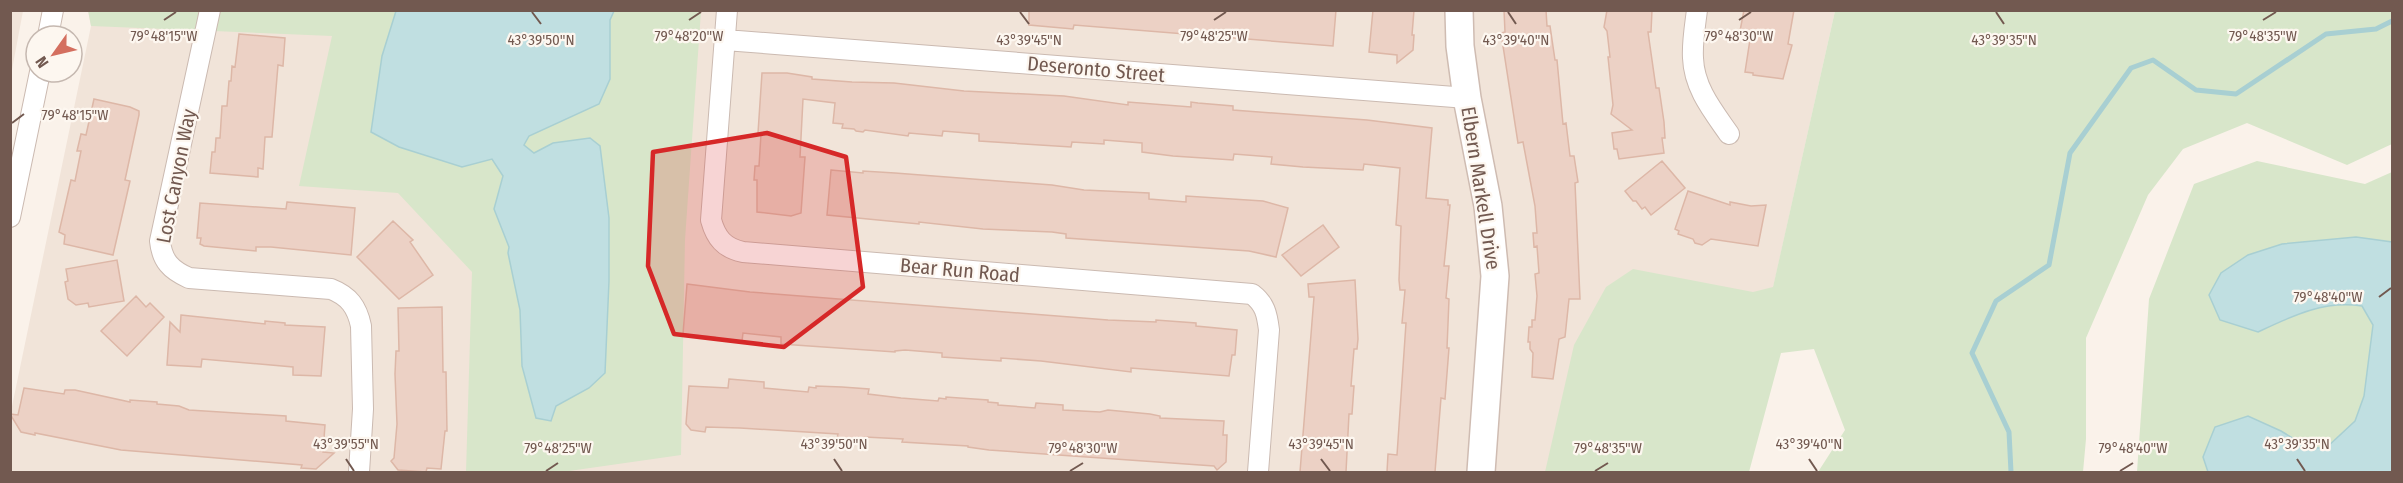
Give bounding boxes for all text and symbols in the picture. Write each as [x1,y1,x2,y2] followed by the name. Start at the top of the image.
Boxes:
[24,24,84,84] north arrow
[131,27,197,45] text: 79°48'15"W
[655,27,723,45] text: 79°48'20"W
[1180,27,1248,45] text: 79°48'25"W
[1704,27,1774,45] text: 79°48'30"W
[2229,27,2297,45] text: 79°48'35"W
[507,31,575,49] text: 43°39'50"N
[996,31,1062,49] text: 43°39'45"N
[1483,31,1549,49] text: 43°39'40"N
[1971,31,2037,49] text: 43°39'35"N
[1026,51,1166,87] street label: Deseronto Street
[31,53,53,71] text: N
[1456,105,1506,271] street label: Elbern Markell Drive
[42,106,108,124] text: 79°48'15"W
[151,107,201,245] street label: Lost Canyon Way
[899,253,1021,287] street label: Bear Run Road
[2294,288,2362,306] text: 79°48'40"W
[313,435,379,453] text: 43°39'55"N
[800,435,868,453] text: 43°39'50"N
[1288,435,1354,453] text: 43°39'45"N
[1776,435,1842,453] text: 43°39'40"N
[2264,435,2330,453] text: 43°39'35"N
[524,439,592,457] text: 79°48'25"W
[1048,439,1118,457] text: 79°48'30"W
[1574,439,1642,457] text: 79°48'35"W
[2099,439,2167,457] text: 79°48'40"W

